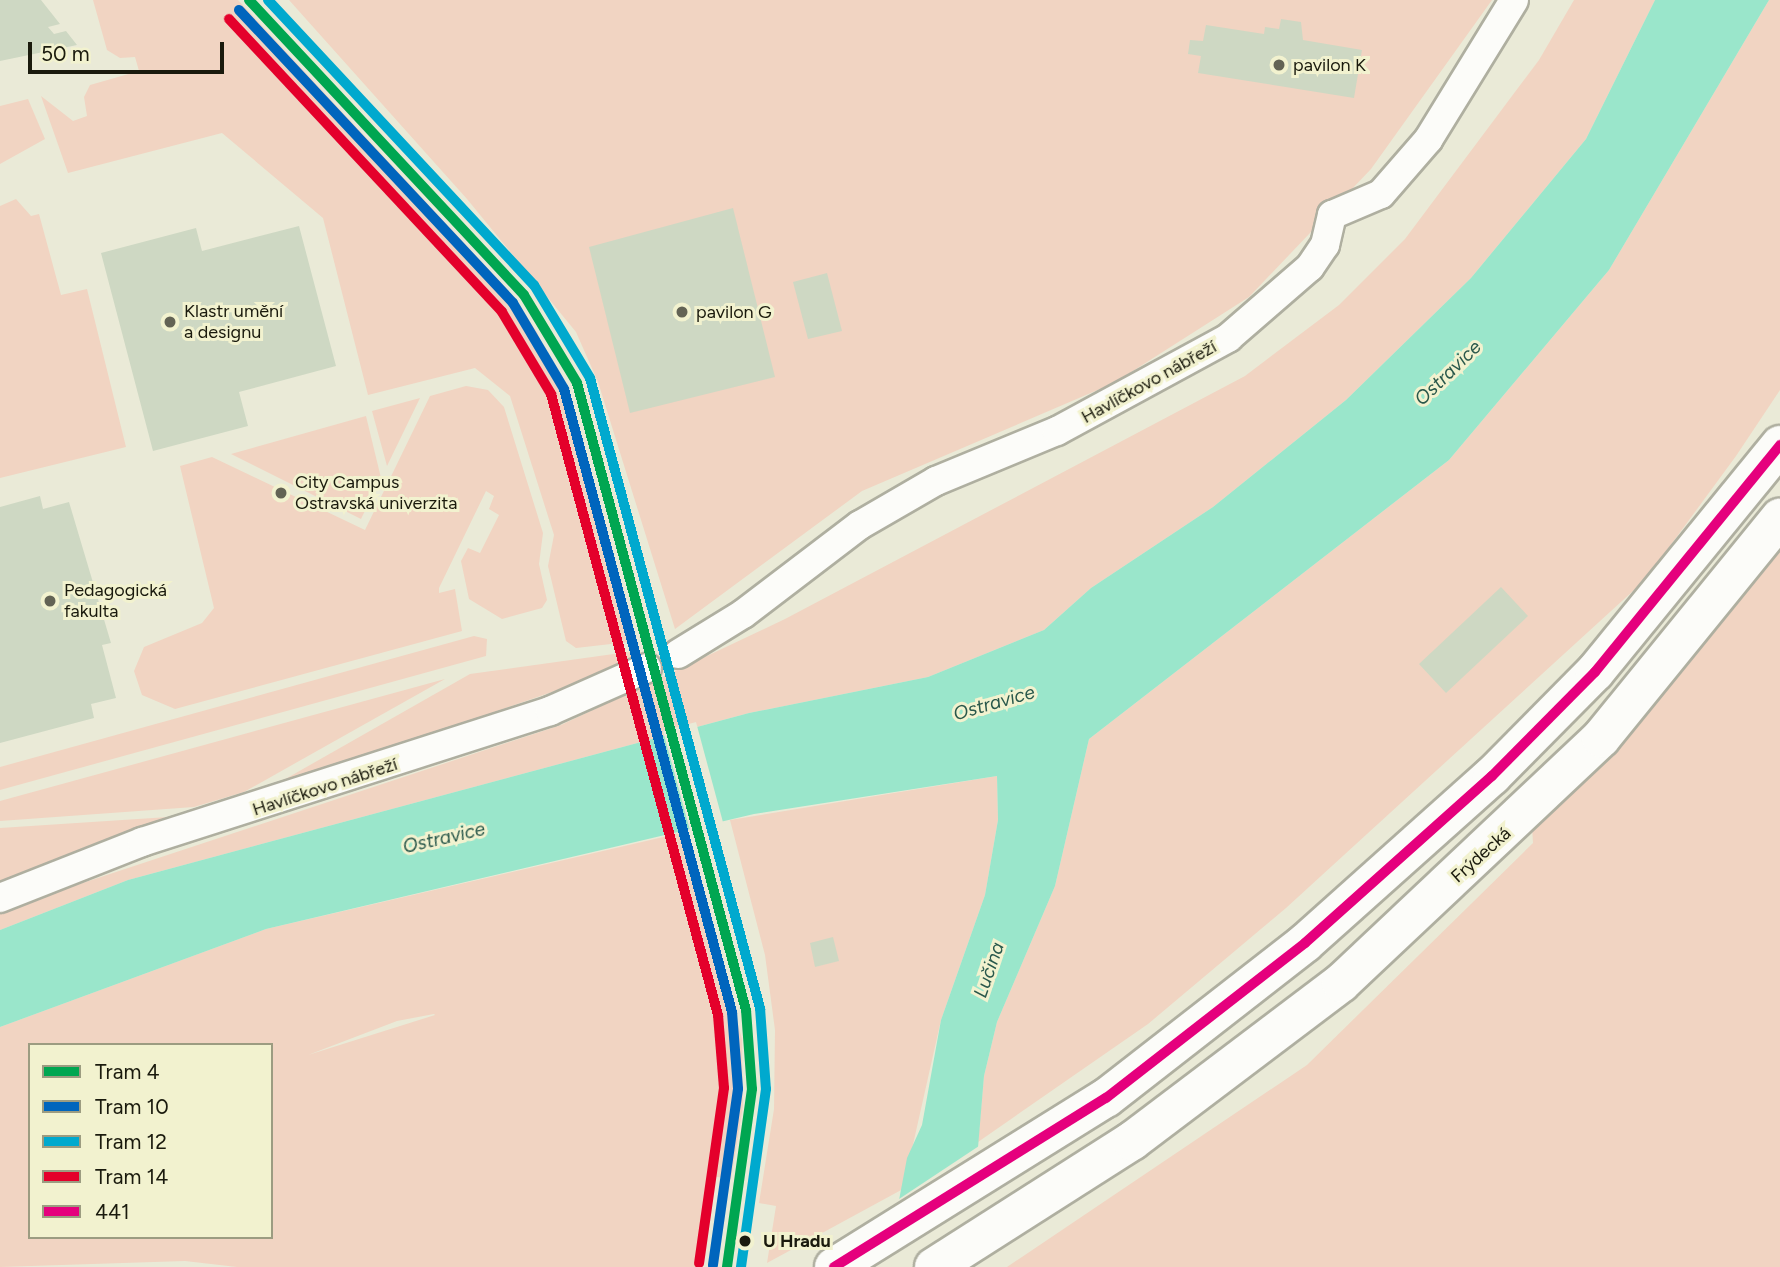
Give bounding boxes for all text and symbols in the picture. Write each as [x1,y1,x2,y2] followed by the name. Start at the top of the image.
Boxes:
[32,28,228,72] scale bar
[41,41,90,66] text: 50 m
[1293,54,1366,76] place label: pavilon K
[1271,57,1287,73] marker: pavilon K
[184,301,283,344] place label: Klastr umění a designu
[696,301,772,323] place label: pavilon G
[674,304,690,320] marker: pavilon G
[162,314,178,330] marker: Klastr umění a designu
[1078,336,1220,428] street label: Havlíčkovo nábřeží
[1410,336,1486,410] water label: Ostravice
[295,472,457,514] place label: City Campus Ostravská univerzita
[273,485,289,501] marker: City Campus Ostravská univerzita
[64,580,167,622] place label: Pedagogická fakulta
[42,593,58,609] marker: Pedagogická fakulta
[951,681,1037,725] water label: Ostravice
[250,753,400,821] street label: Havlíčkovo nábřeží
[401,817,487,859] water label: Ostravice
[1447,823,1515,887] street label: Frýdecká
[969,939,1009,1001] water label: Lučina
[28,1043,273,1239] legend
[95,1059,160,1084] text: Tram 4
[95,1094,169,1119] text: Tram 10
[95,1129,167,1154] text: Tram 12
[95,1164,168,1189] text: Tram 14
[95,1199,130,1224] text: 441
[733,1229,757,1253] marker: U Hradu
[763,1230,831,1252] place label: U Hradu

